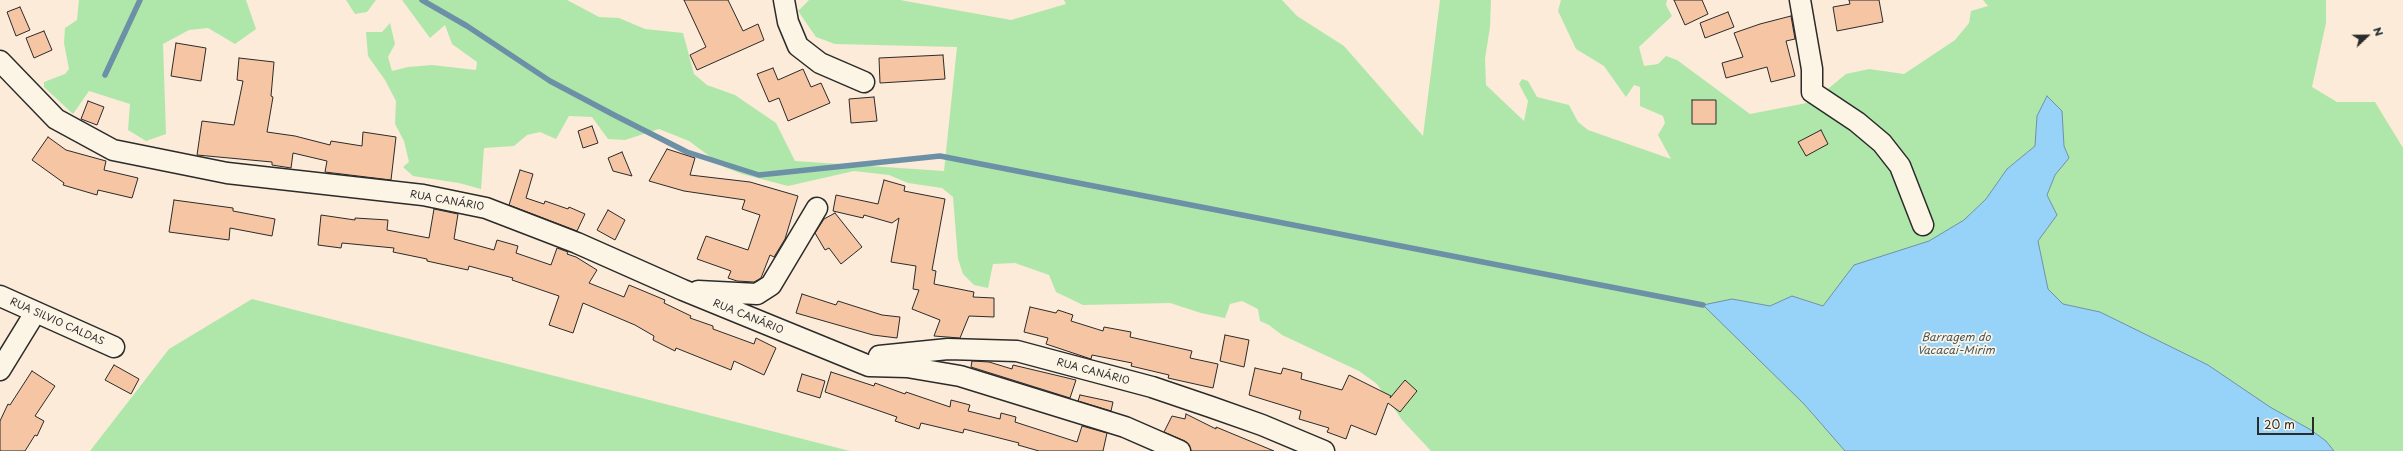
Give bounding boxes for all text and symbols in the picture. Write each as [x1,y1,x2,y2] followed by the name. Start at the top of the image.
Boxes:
[2347,16,2387,56] north arrow
[2369,24,2388,39] text: N
[409,189,485,213] street label: RUA CANÁRIO
[8,296,106,348] street label: RUA SILVIO CALDAS
[711,297,785,337] street label: RUA CANÁRIO
[1917,331,1995,357] water label: Barragem do Vacacaí-Mirim
[1055,356,1131,388] street label: RUA CANÁRIO
[2259,409,2316,435] scale bar
[2264,415,2295,433] text: 20 m

